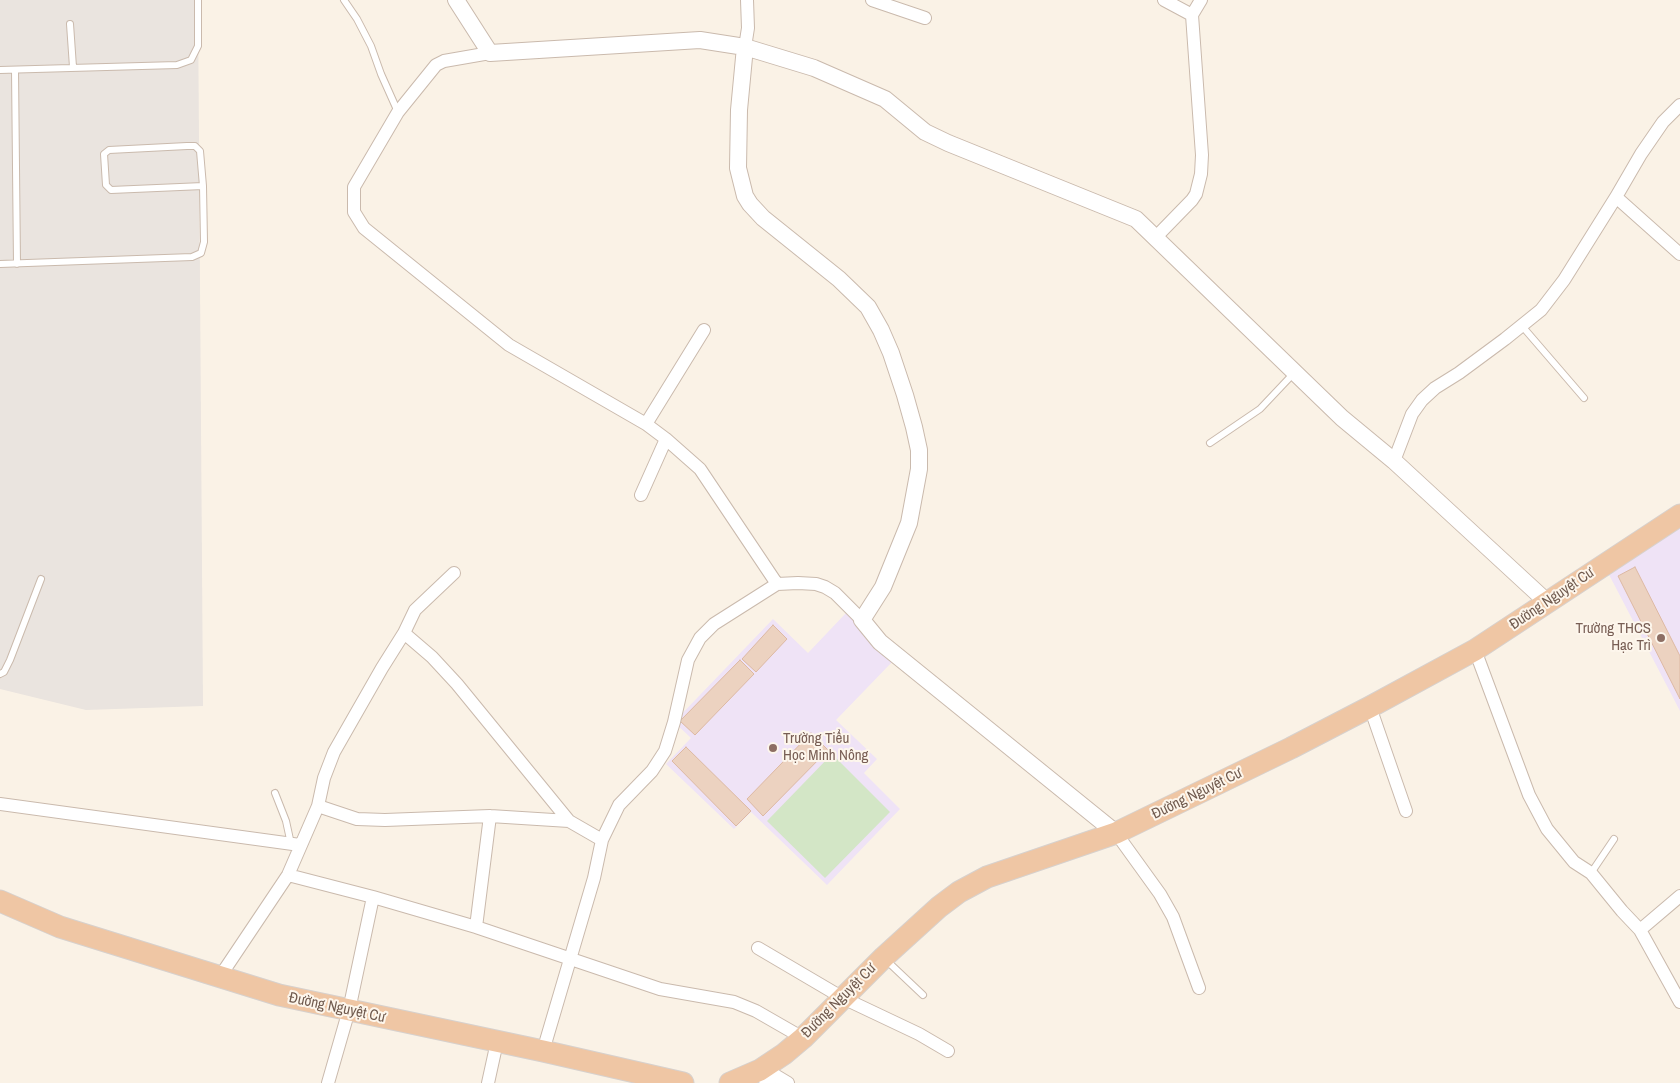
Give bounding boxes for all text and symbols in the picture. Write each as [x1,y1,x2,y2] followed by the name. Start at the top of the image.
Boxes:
[1506,564,1598,634] street label: Đường Nguyệt Cư
[1576,620,1651,655] place label: Trường THCS Hạc Trì
[1655,632,1667,644] marker: Trường THCS Hạc Trì
[783,730,868,765] place label: Trường Tiểu Học Minh Nông
[767,742,779,754] marker: Trường Tiểu Học Minh Nông
[1149,764,1245,824] street label: Đường Nguyệt Cư
[798,960,880,1042] street label: Đường Nguyệt Cư
[287,989,387,1027] street label: Đường Nguyệt Cư

